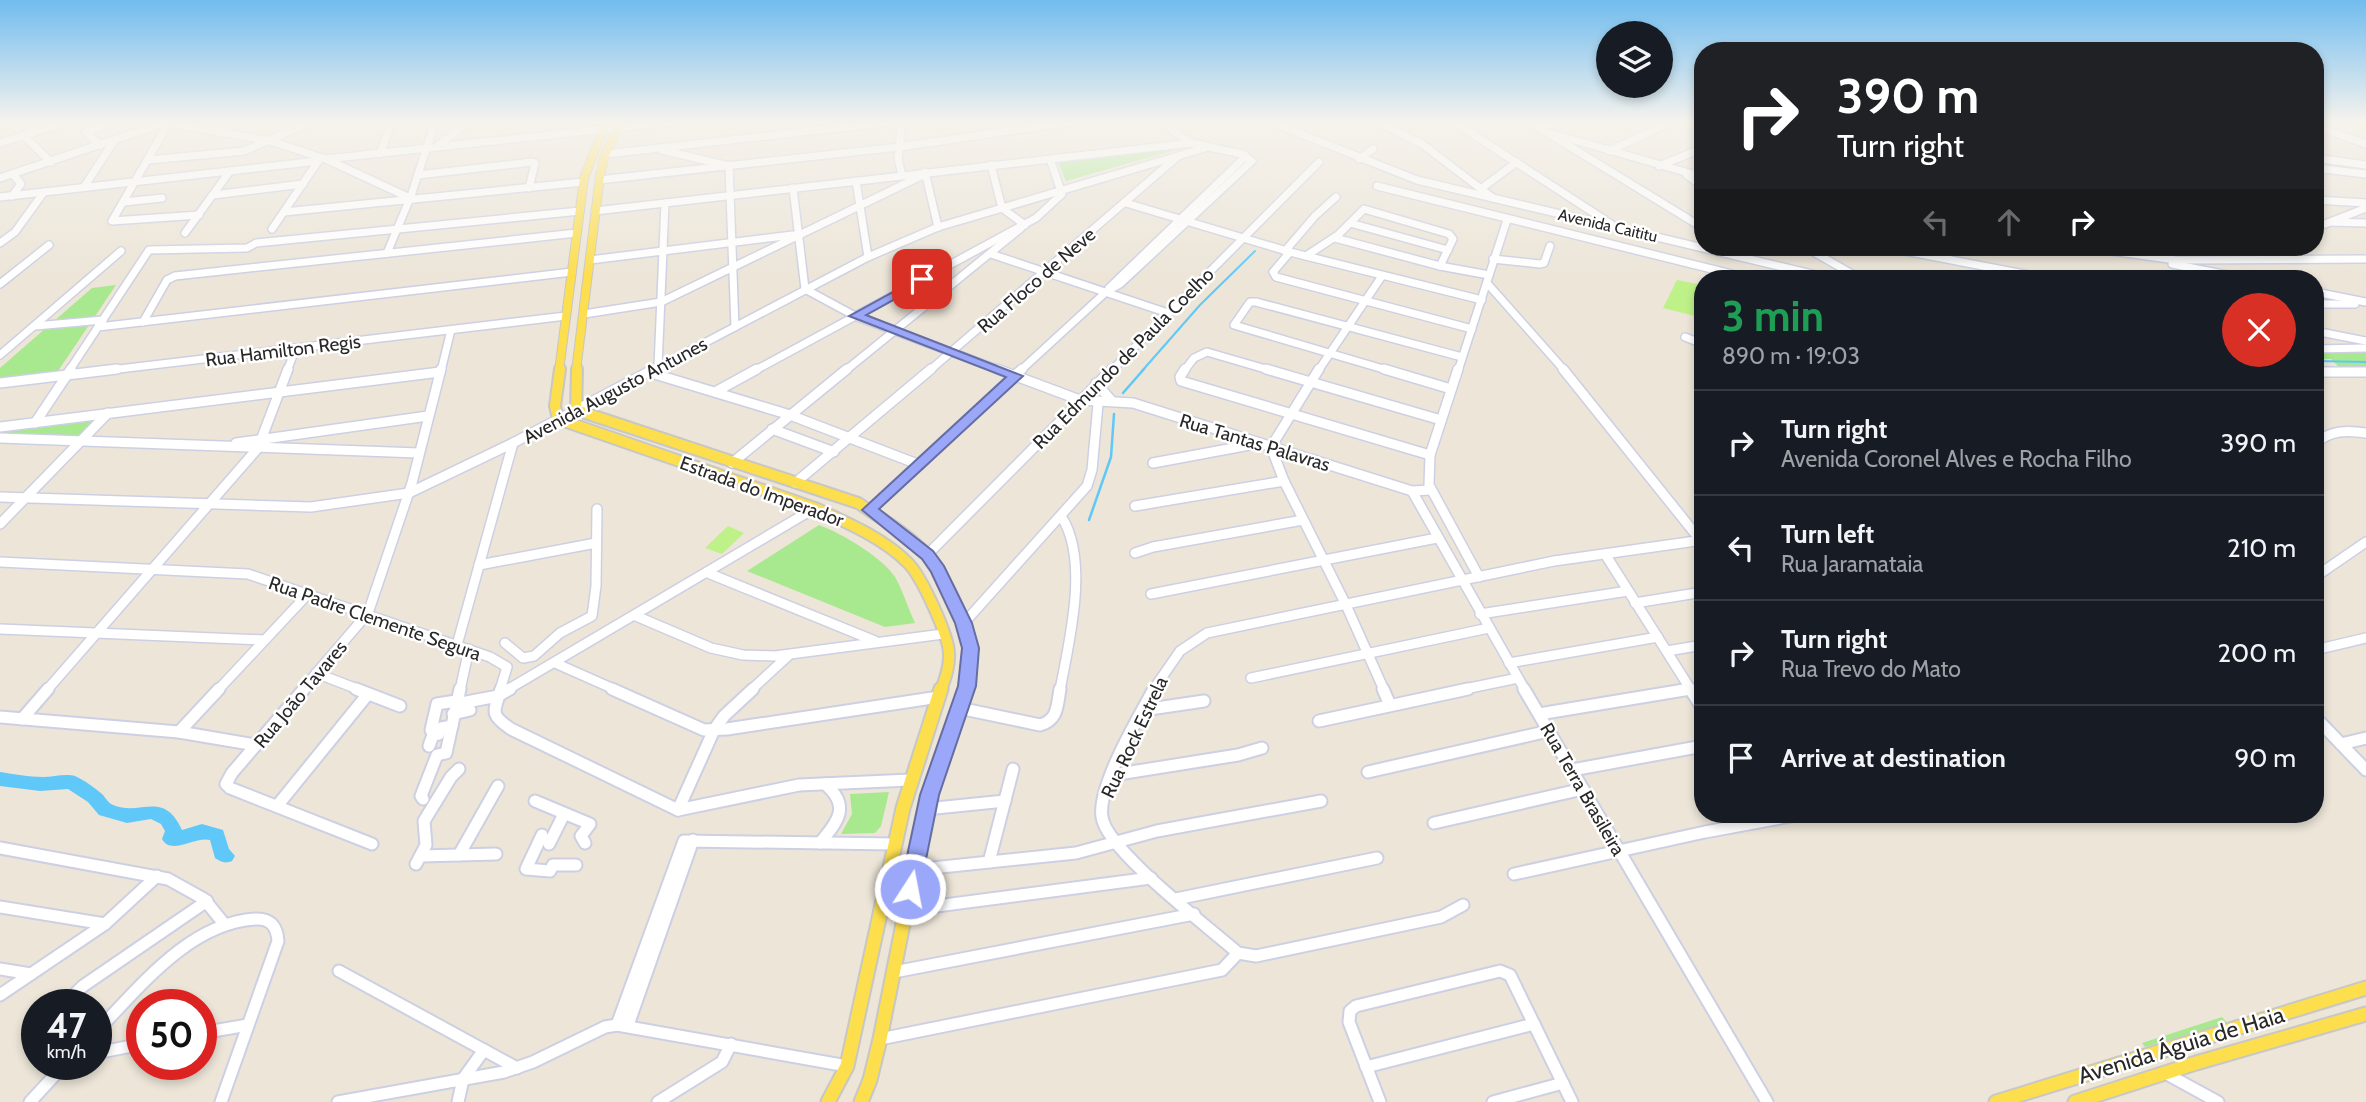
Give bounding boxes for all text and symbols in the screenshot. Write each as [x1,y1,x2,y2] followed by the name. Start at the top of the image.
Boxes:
[1596,21,1673,98] map controls
[1596,21,1673,98] button: layers
[1837,66,1979,125] text: 390 m
[1722,70,1813,161] icon: right
[1837,126,1964,165] text: Turn right
[1917,203,1955,241] icon: left
[1990,203,2028,241] icon: ahead
[2063,203,2101,241] icon: right
[1556,205,1659,246] street label: Avenida Caititu
[973,223,1100,338] street label: Rua Floco de Neve
[892,249,952,309] pin
[903,260,941,298] icon: arrive
[1028,263,1219,454] street label: Rua Edmundo de Paula Coelho
[1722,290,1824,342] text: 3 min
[2222,293,2296,367] button: close
[204,330,362,371] street label: Rua Hamilton Regis
[519,332,711,449] street label: Avenida Augusto Antunes
[1722,342,1860,370] text: 890 m · 19:03
[1177,409,1333,476] street label: Rua Tantas Palavras
[1781,413,1887,445] text: Turn right
[1722,424,1760,462] icon: right
[2220,427,2296,459] text: 390 m
[1781,445,2132,473] text: Avenida Coronel Alves e Rocha Filho
[677,451,847,532] street label: Estrada do Imperador
[1781,518,1874,550] text: Turn left
[1722,529,1760,567] icon: left
[2227,532,2296,564] text: 210 m
[1781,550,1923,578] text: Rua Jaramataia
[266,571,484,666] street label: Rua Padre Clemente Segura
[1781,623,1887,655] text: Turn right
[1722,634,1760,672] icon: right
[249,636,352,753] street label: Rua João Tavares
[2217,637,2296,669] text: 200 m
[1781,655,1961,683] text: Rua Trevo do Mato
[1096,673,1173,802] street label: Rua Rock Estrela
[1535,719,1630,860] street label: Rua Terra Brasileira
[1722,739,1760,777] icon: arrive
[1781,742,2006,774] text: Arrive at destination
[2234,742,2296,774] text: 90 m
[873,852,947,926] position arrow
[126,989,217,1080] speed limit sign: 50
[2074,999,2288,1090] street label: Avenida Águia de Haia
[47,1004,86,1047] text: 47
[47,1041,86,1063] text: km/h

